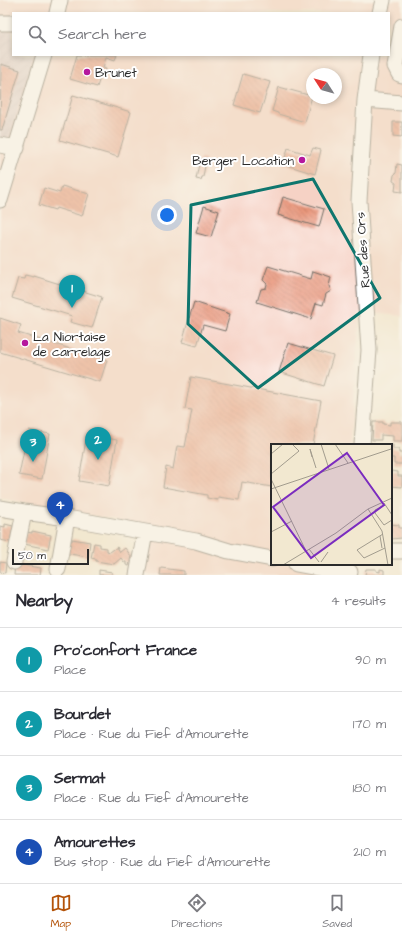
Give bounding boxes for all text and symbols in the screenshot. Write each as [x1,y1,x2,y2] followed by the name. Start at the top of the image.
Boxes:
[12,12,390,56] search box
[26,23,48,45] icon: search
[58,24,147,45] text: Search here
[95,64,138,82] place label: Brunet
[82,67,92,77] marker: Brunet
[306,68,342,104] north arrow
[192,152,294,171] place label: Berger Location
[297,155,307,165] marker: Berger Location
[157,205,177,225] your location
[351,211,375,288] street label: Rue des Ors
[59,275,85,308] pin: 1
[33,328,111,362] place label: La Niortaise de carrelage
[20,338,30,348] marker: La Niortaise de carrelage
[85,427,111,460] pin: 2
[20,429,46,462] pin: 3
[271,444,392,565] inset map
[47,492,73,525] pin: 4
[12,547,89,566] scale bar
[18,548,46,563] text: 50 m
[16,589,73,613] text: Nearby
[331,592,386,610] text: 4 results
[54,640,197,661] text: Pro'confort France
[28,651,30,669] text: 1
[355,651,386,669] text: 90 m
[54,661,86,679] text: Place
[54,704,111,725] text: Bourdet
[25,715,33,733] text: 2
[353,715,386,733] text: 170 m
[54,725,249,743] text: Place · Rue du Fief d'Amourette
[54,768,105,789] text: Sermat
[26,779,32,797] text: 3
[352,779,386,797] text: 180 m
[54,789,249,807] text: Place · Rue du Fief d'Amourette
[54,832,136,853] text: Amourettes
[25,843,33,861] text: 4
[353,843,386,861] text: 210 m
[54,853,271,871] text: Bus stop · Rue du Fief d'Amourette
[50,892,72,931] tab: Map
[171,892,223,931] tab: Directions
[322,892,352,931] tab: Saved

